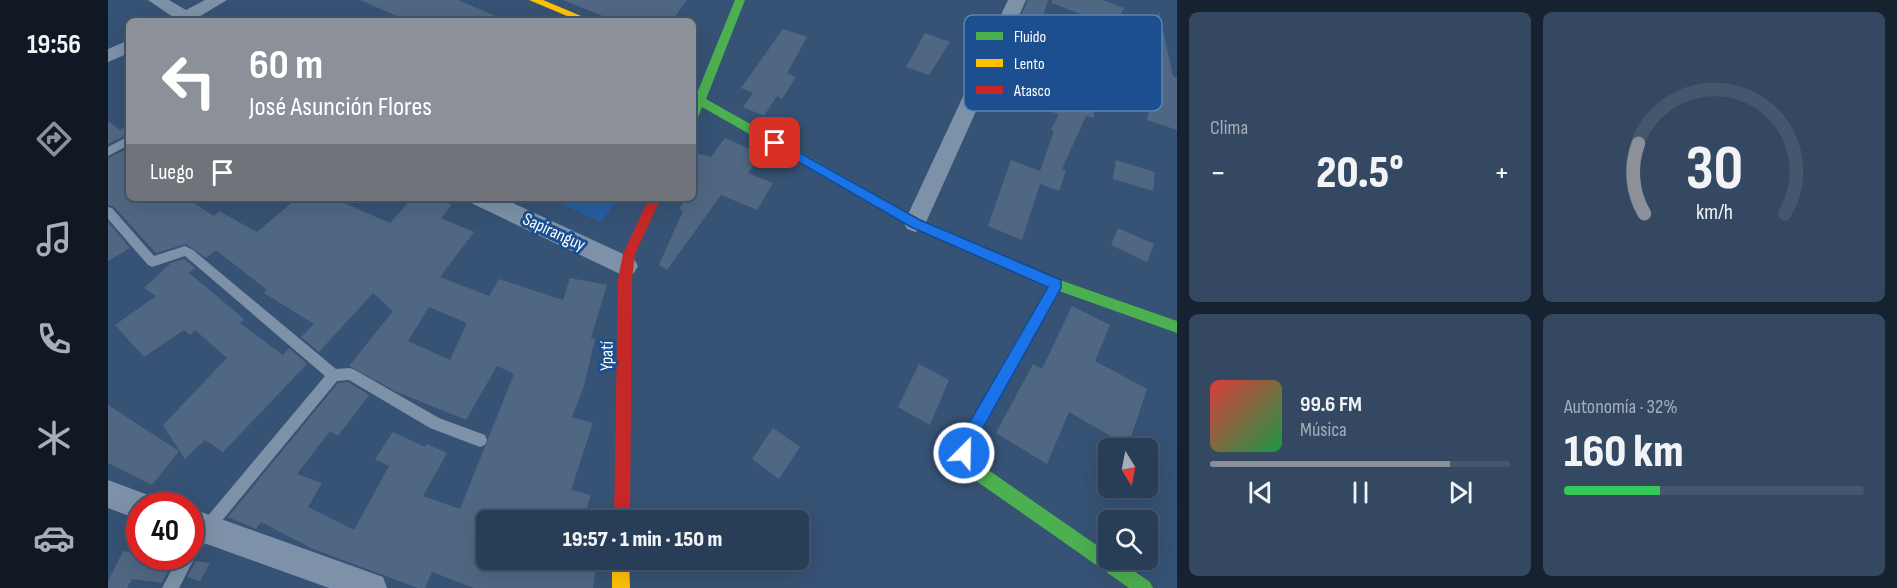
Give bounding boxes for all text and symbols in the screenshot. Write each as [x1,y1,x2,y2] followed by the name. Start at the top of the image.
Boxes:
[964,15,1162,111] legend
[1014,28,1046,47] text: Fluido
[27,29,81,61] text: 19:56
[249,40,323,91] text: 60 m
[150,42,228,120] icon: left
[1014,55,1045,74] text: Lento
[1013,82,1051,101] text: Atasco
[249,91,432,123] text: José Asunción Flores
[1210,116,1248,140] text: Clima
[749,117,800,168] pin
[33,118,75,160] icon: directions
[758,126,791,159] icon: arrive
[1685,132,1743,207] text: 30
[1316,146,1404,201] text: 20.5°
[1210,153,1226,193] text: −
[1494,153,1510,193] text: +
[206,156,239,189] icon: arrive
[150,159,194,186] text: Luego
[1695,200,1733,225] text: km/h
[519,208,589,256] street label: Sapiranguy
[33,218,75,260] icon: music
[33,318,75,360] icon: phone
[596,340,618,371] street label: Ypatí
[1300,391,1362,418] text: 99.6 FM
[1564,395,1678,419] text: Autonomía · 32%
[33,417,75,459] icon: climate
[1300,418,1347,442] text: Música
[932,421,996,485] position arrow
[1564,425,1683,480] text: 160 km
[1098,438,1158,498] north arrow
[1098,438,1158,570] map controls
[1244,476,1277,509] icon: previous
[1344,476,1377,509] icon: pause
[1444,476,1477,509] icon: next
[126,492,204,570] speed limit sign: 40
[1098,510,1158,570] button: search
[33,517,75,559] icon: car
[563,526,722,553] text: 19:57 · 1 min · 150 m

